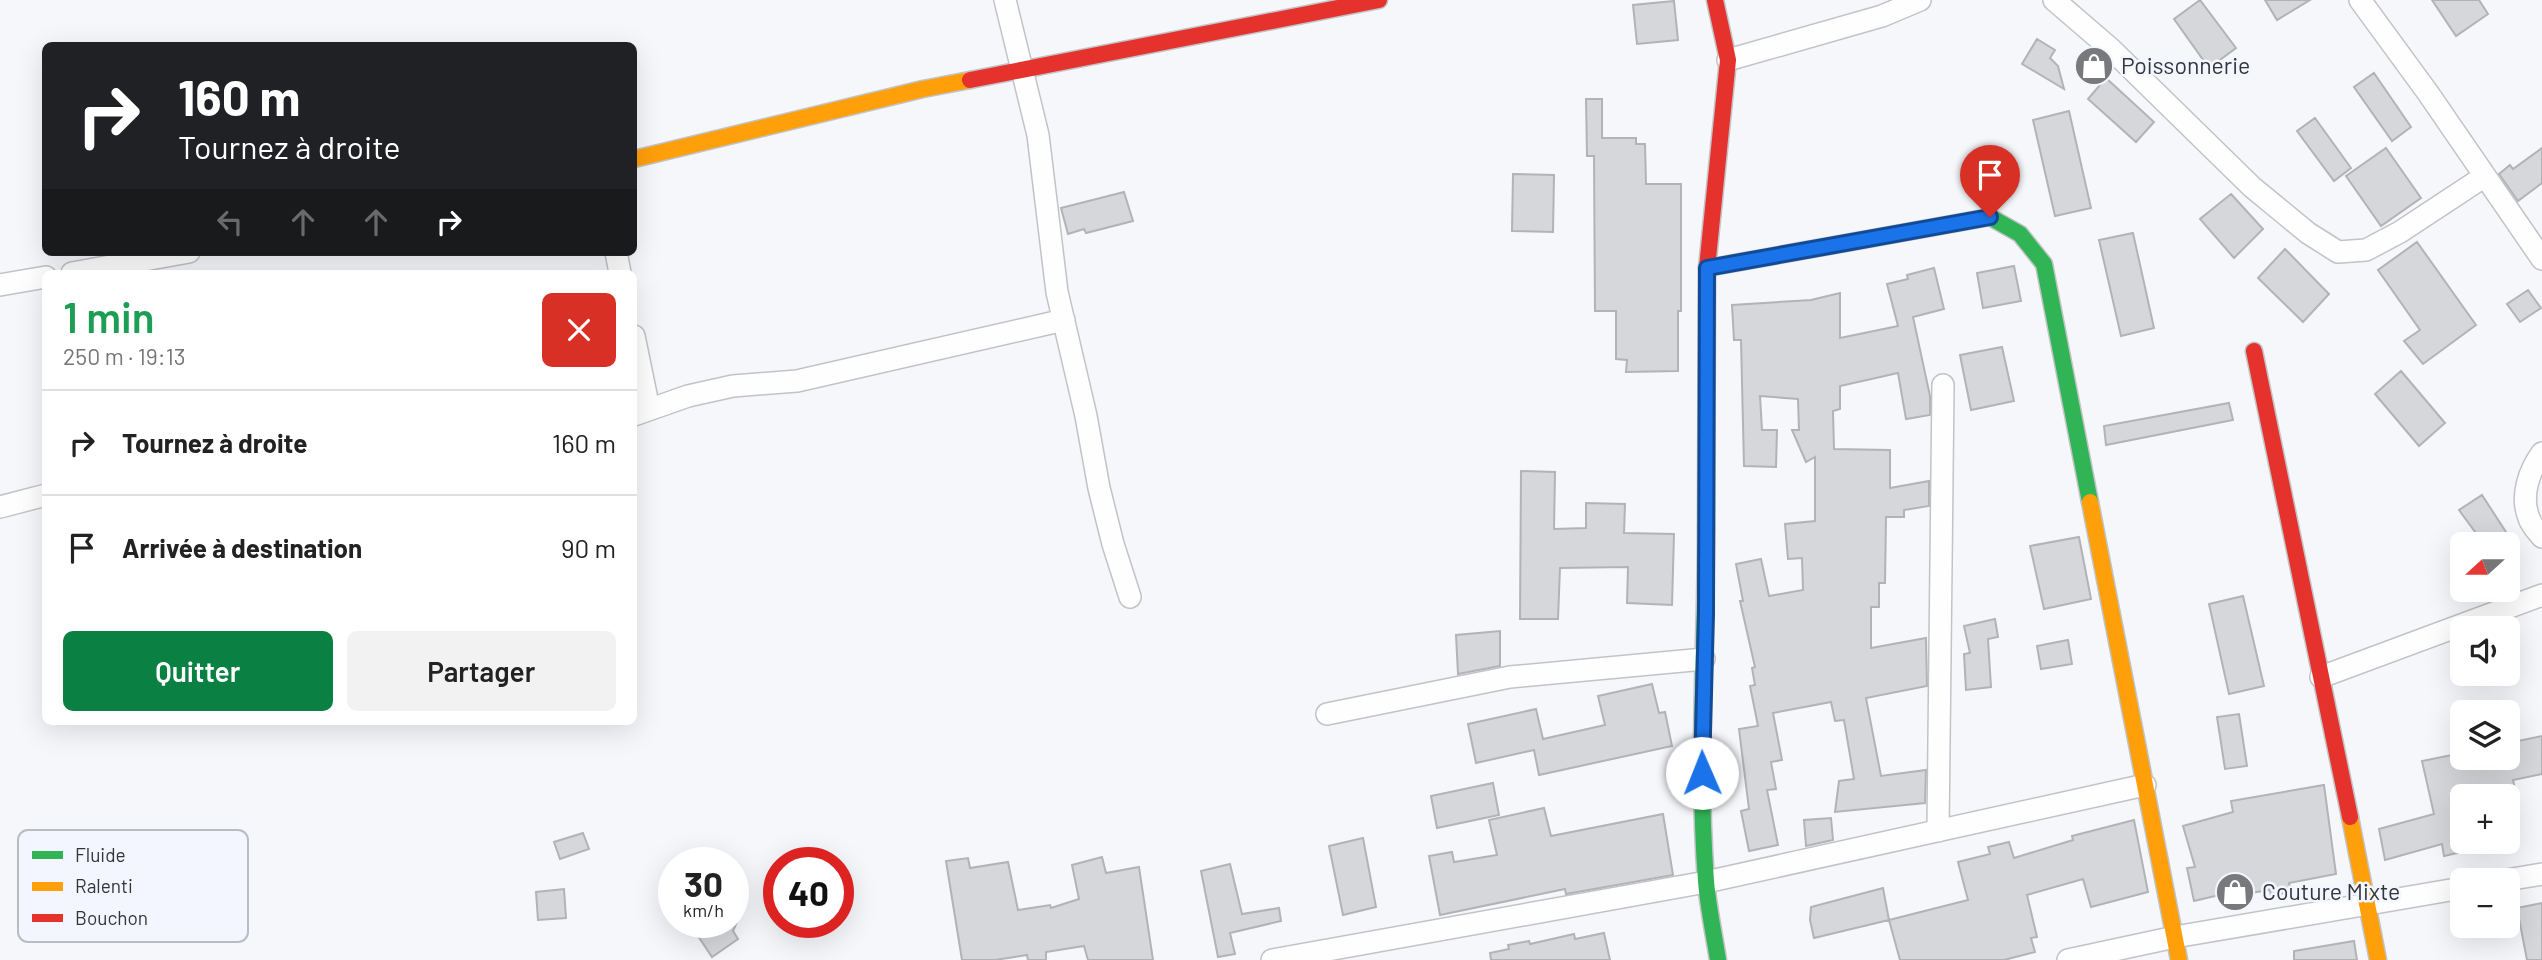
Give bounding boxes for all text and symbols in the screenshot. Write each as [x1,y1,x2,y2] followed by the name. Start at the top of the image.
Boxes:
[2073,45,2115,87] shop icon: Poissonnerie
[2121,51,2250,79] place label: Poissonnerie
[178,67,300,126] text: 160 m
[63,70,154,161] icon: right
[178,127,400,165] text: Tournez à droite
[1960,145,2020,217] pin
[1971,156,2009,194] icon: arrive
[211,203,249,241] icon: left
[284,203,322,241] icon: ahead
[357,203,395,241] icon: ahead
[430,203,468,241] icon: right
[63,291,155,341] text: 1 min
[542,293,616,367] button: close
[63,342,186,370] text: 250 m · 19:13
[63,424,101,462] icon: right
[122,427,307,458] text: Tournez à droite
[552,427,616,458] text: 160 m
[63,529,101,567] icon: arrive
[122,532,362,563] text: Arrivée à destination
[561,532,616,563] text: 90 m
[2450,532,2520,602] north arrow
[2450,532,2520,938] map controls
[2450,616,2520,686] button: sound
[63,631,333,711] button: Quitter
[347,631,616,711] button: Partager
[2450,700,2520,770] button: layers
[1665,736,1739,810] position arrow
[2450,784,2520,854] button: +
[18,830,248,942] legend
[75,843,126,866] text: Fluide
[763,847,854,938] speed limit sign: 40
[684,862,723,904] text: 30
[2450,868,2520,938] button: −
[2214,871,2256,913] shop icon: Couture Mixte
[75,874,133,897] text: Ralenti
[2262,877,2400,905] place label: Couture Mixte
[683,899,724,921] text: km/h
[75,906,148,929] text: Bouchon

